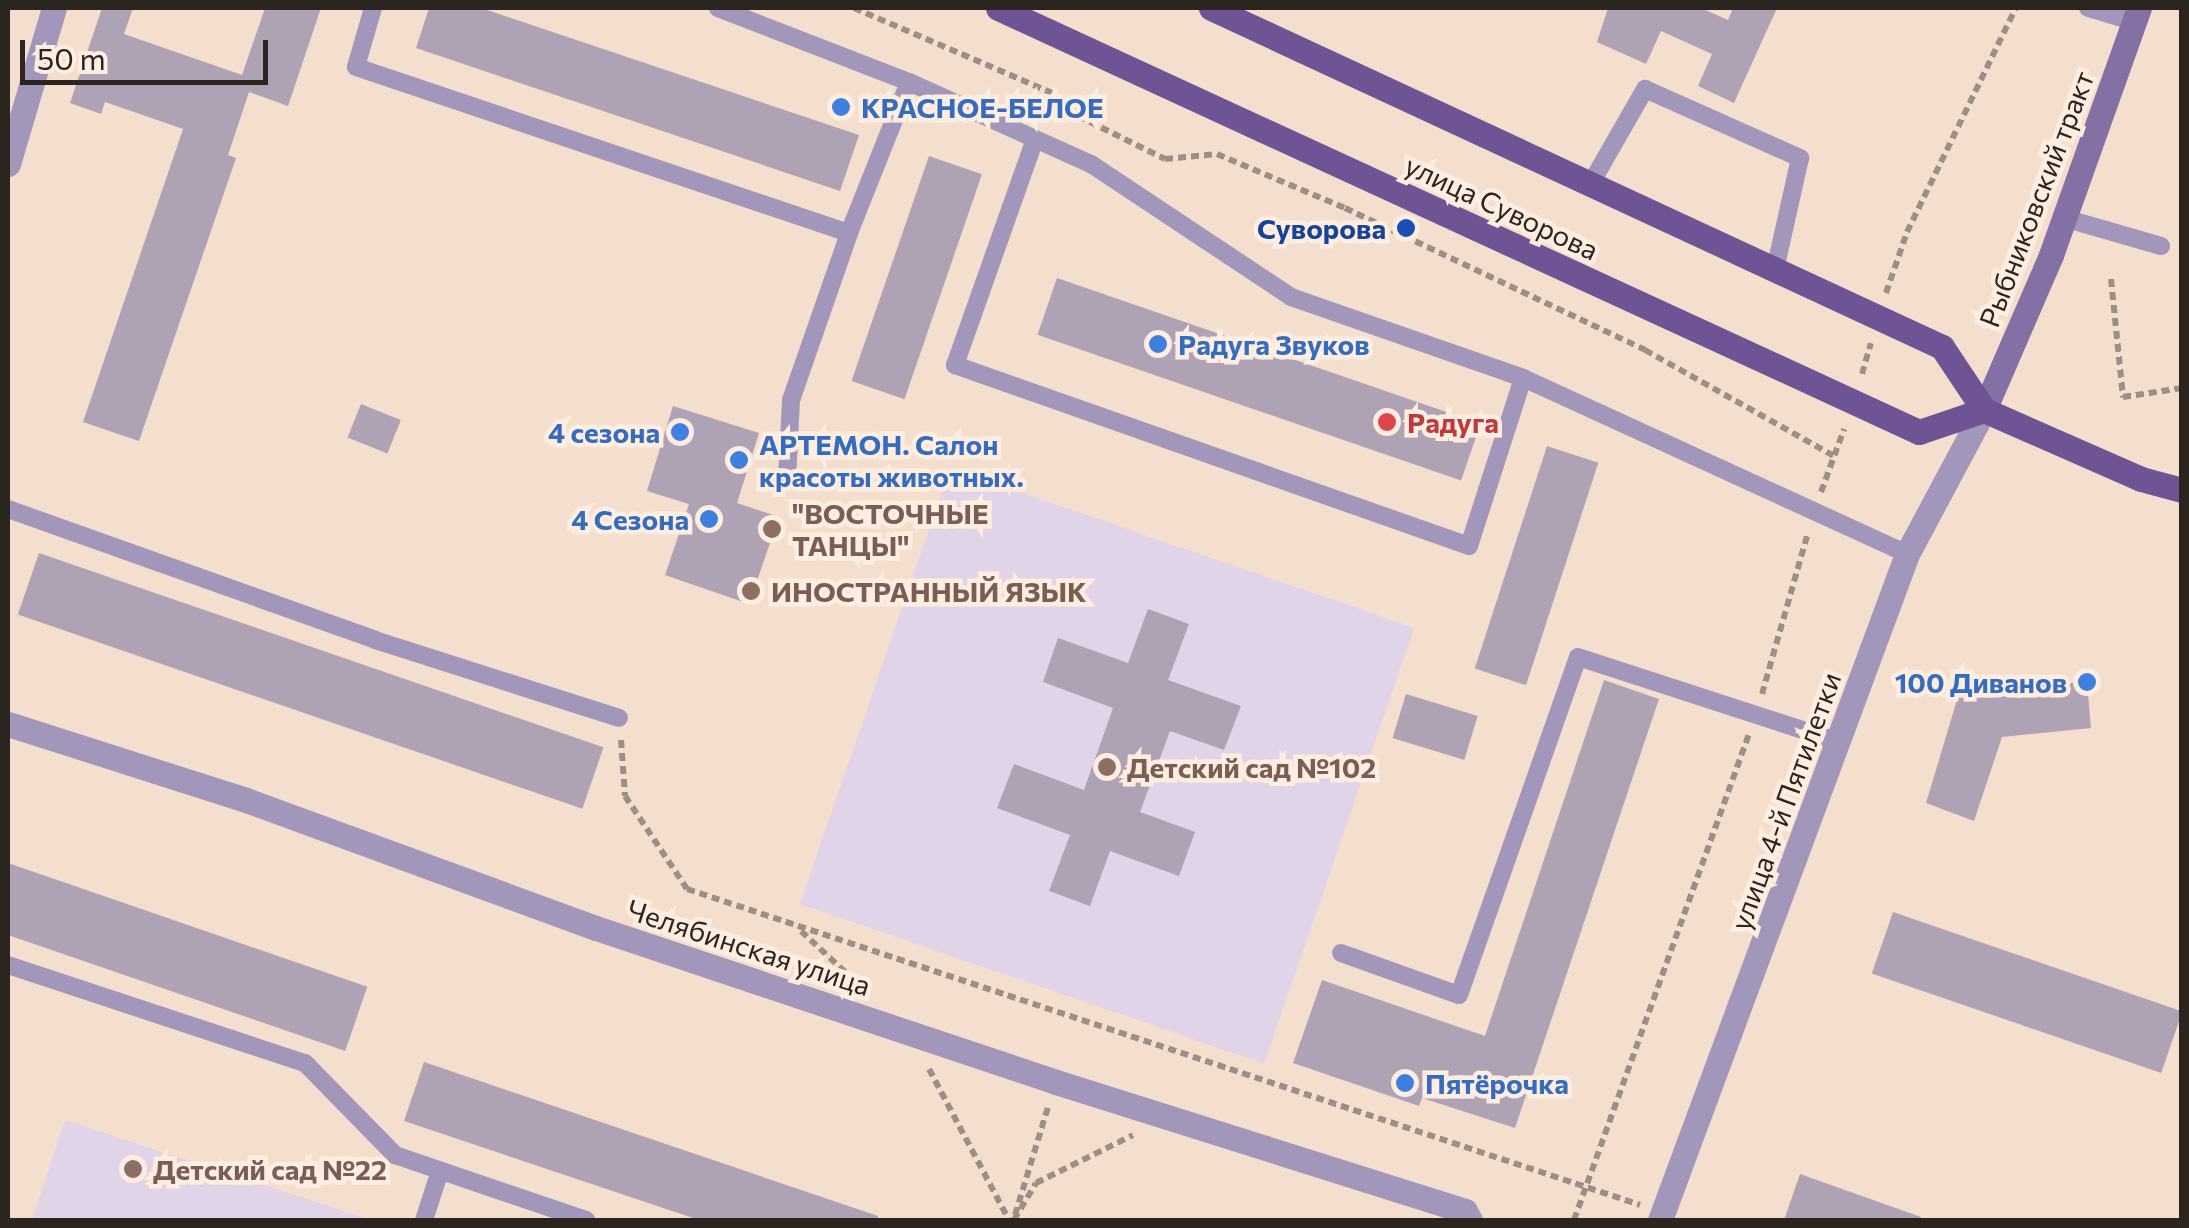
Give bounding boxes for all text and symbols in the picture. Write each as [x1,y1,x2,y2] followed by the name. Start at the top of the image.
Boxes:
[25,20,272,82] scale bar
[37,39,106,76] text: 50 m
[1972,66,2100,332] street label: Рыбниковский тракт
[861,90,1104,124] place label: КРАСНОЕ-БЕЛОЕ
[830,96,852,118] marker: КРАСНОЕ-БЕЛОЕ
[1400,148,1604,266] street label: улица Суворова
[1257,211,1386,245] place label: Суворова
[1395,217,1417,239] marker: Суворова
[1178,327,1370,361] place label: Радуга Звуков
[1147,333,1169,355] marker: Радуга Звуков
[1407,405,1499,439] place label: Радуга
[1376,411,1398,433] marker: Радуга
[548,415,660,449] place label: 4 сезона
[669,421,691,443] marker: 4 сезона
[759,427,1024,493] place label: АРТЕМОН. Салон красоты животных.
[728,449,750,471] marker: АРТЕМОН. Салон красоты животных.
[792,496,989,562] place label: "ВОСТОЧНЫЕ ТАНЦЫ"
[571,502,689,536] place label: 4 Сезона
[698,508,720,530] marker: 4 Сезона
[761,518,783,540] marker: "ВОСТОЧНЫЕ ТАНЦЫ"
[771,574,1087,608] place label: ИНОСТРАННЫЙ ЯЗЫК
[740,580,762,602] marker: ИНОСТРАННЫЙ ЯЗЫК
[1895,665,2067,699] place label: 100 Диванов
[1723,667,1847,935] street label: улица 4-й Пятилетки
[2076,671,2098,693] marker: 100 Диванов
[1127,750,1376,784] place label: Детский сад №102
[1096,756,1118,778] marker: Детский сад №102
[623,892,875,1002] street label: Челябинская улица
[1425,1066,1569,1100] place label: Пятёрочка
[1394,1072,1416,1094] marker: Пятёрочка
[153,1152,387,1186] place label: Детский сад №22
[122,1158,144,1180] marker: Детский сад №22

